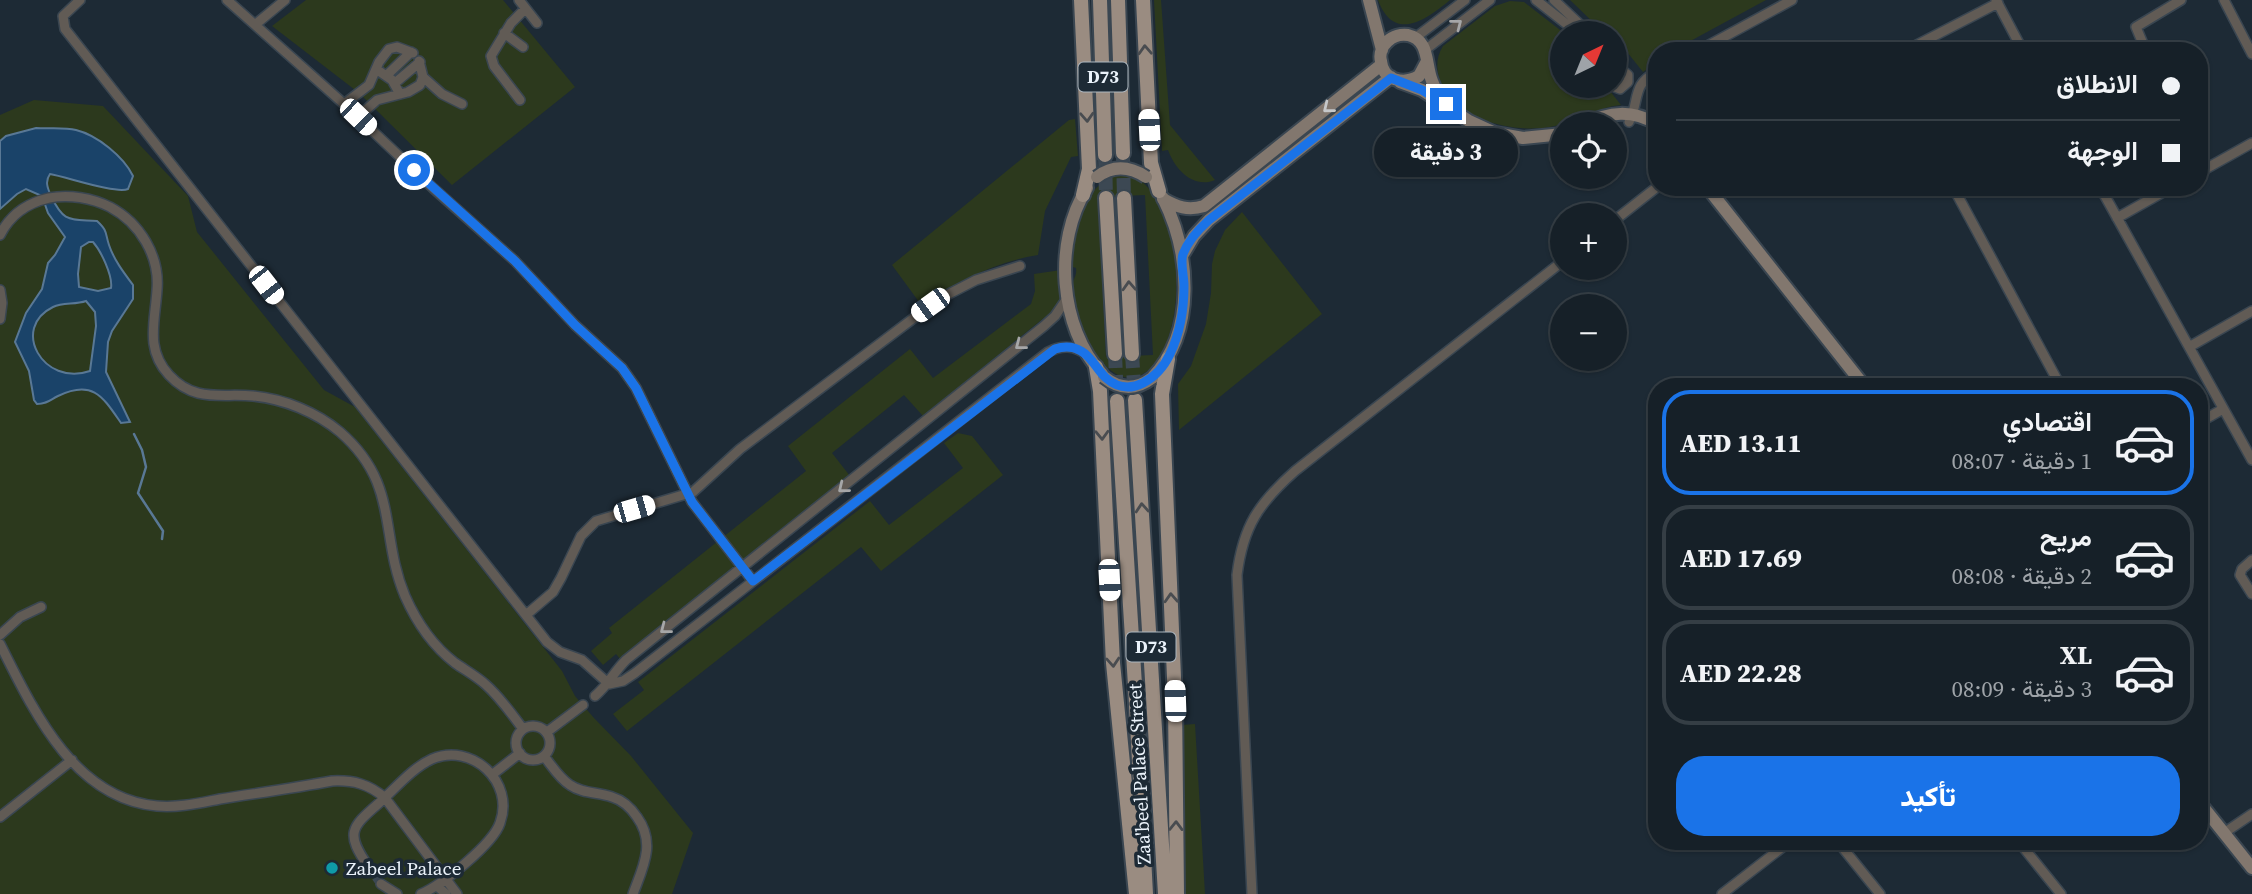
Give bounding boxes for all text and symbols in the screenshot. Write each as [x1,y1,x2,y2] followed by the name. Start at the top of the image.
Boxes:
[1450,20,1462,33] one-way arrow
[1550,21,1628,98] north arrow
[1550,21,1627,371] map controls
[1138,45,1153,56] one-way arrow
[1078,62,1128,92] road number: D73
[2056,66,2138,102] text: الانطلاق
[1430,88,1462,120] route end
[336,95,381,139] car
[1323,99,1336,112] one-way arrow
[1138,108,1161,152] car
[1080,112,1095,123] one-way arrow
[1550,112,1627,189] button: locate
[1374,128,1518,178] callout: 3 دقيقة
[2067,133,2138,169] text: الوجهة
[1410,136,1482,168] text: 3 دقيقة
[398,154,430,186] route start
[1550,203,1627,280] button: +
[245,262,288,308] car
[1121,280,1136,291] one-way arrow
[907,284,954,326] car
[1550,294,1627,371] button: −
[1015,337,1028,350] one-way arrow
[2003,404,2092,440] text: اقتصادي
[2113,411,2176,474] icon: car
[1680,425,1802,461] text: AED 13.11
[1094,429,1109,440] one-way arrow
[1951,445,2092,477] text: 1 دقيقة · 08:07
[839,480,851,493] one-way arrow
[611,493,658,525] car
[1135,502,1150,513] one-way arrow
[2040,519,2092,555] text: مريح
[2113,526,2176,589] icon: car
[1680,540,1802,576] text: AED 17.69
[1098,558,1121,602] car
[1951,560,2092,592] text: 2 دقيقة · 08:08
[1163,593,1178,604] one-way arrow
[660,621,672,634] one-way arrow
[1126,632,1176,662] road number: D73
[2060,637,2092,673] text: XL
[2113,641,2176,704] icon: car
[1680,655,1802,691] text: AED 22.28
[1105,657,1120,668] one-way arrow
[1951,673,2092,705] text: 3 دقيقة · 08:09
[1164,680,1187,722] car
[1121,682,1157,865] street label: Zaa'beel Palace Street
[1676,756,2180,836] button: تأكيد
[1168,820,1184,831] one-way arrow
[346,855,461,881] place label: Zabeel Palace
[324,860,340,876] marker: Zabeel Palace

